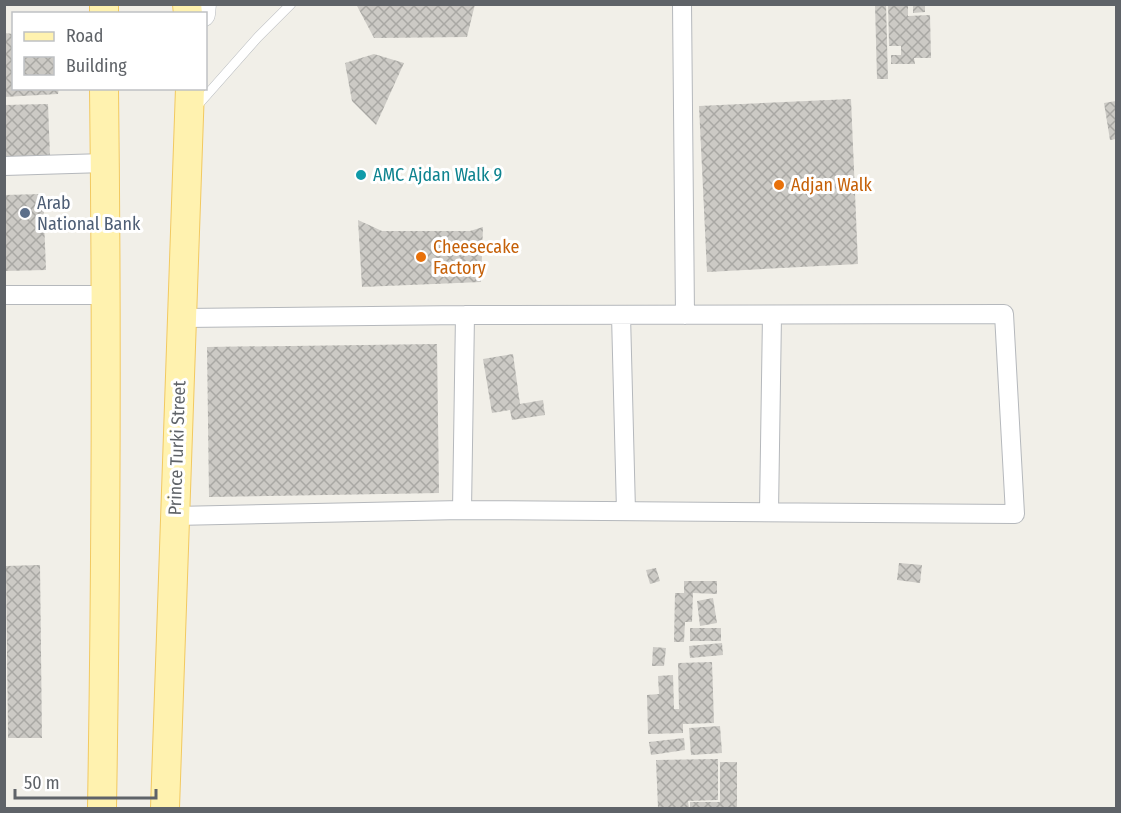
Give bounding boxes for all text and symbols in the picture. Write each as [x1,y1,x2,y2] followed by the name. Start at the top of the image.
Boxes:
[12,12,207,90] legend
[66,25,103,47] text: Road
[66,55,127,77] text: Building
[373,164,502,186] place label: AMC Ajdan Walk 9
[354,168,368,182] marker: AMC Ajdan Walk 9
[791,174,873,196] place label: Adjan Walk
[772,178,786,192] marker: Adjan Walk
[37,192,141,235] place label: Arab National Bank
[18,206,32,220] marker: Arab National Bank
[433,236,519,279] place label: Cheesecake Factory
[414,250,428,264] marker: Cheesecake Factory
[164,380,190,516] street label: Prince Turki Street
[15,762,156,800] scale bar
[24,772,60,794] text: 50 m

